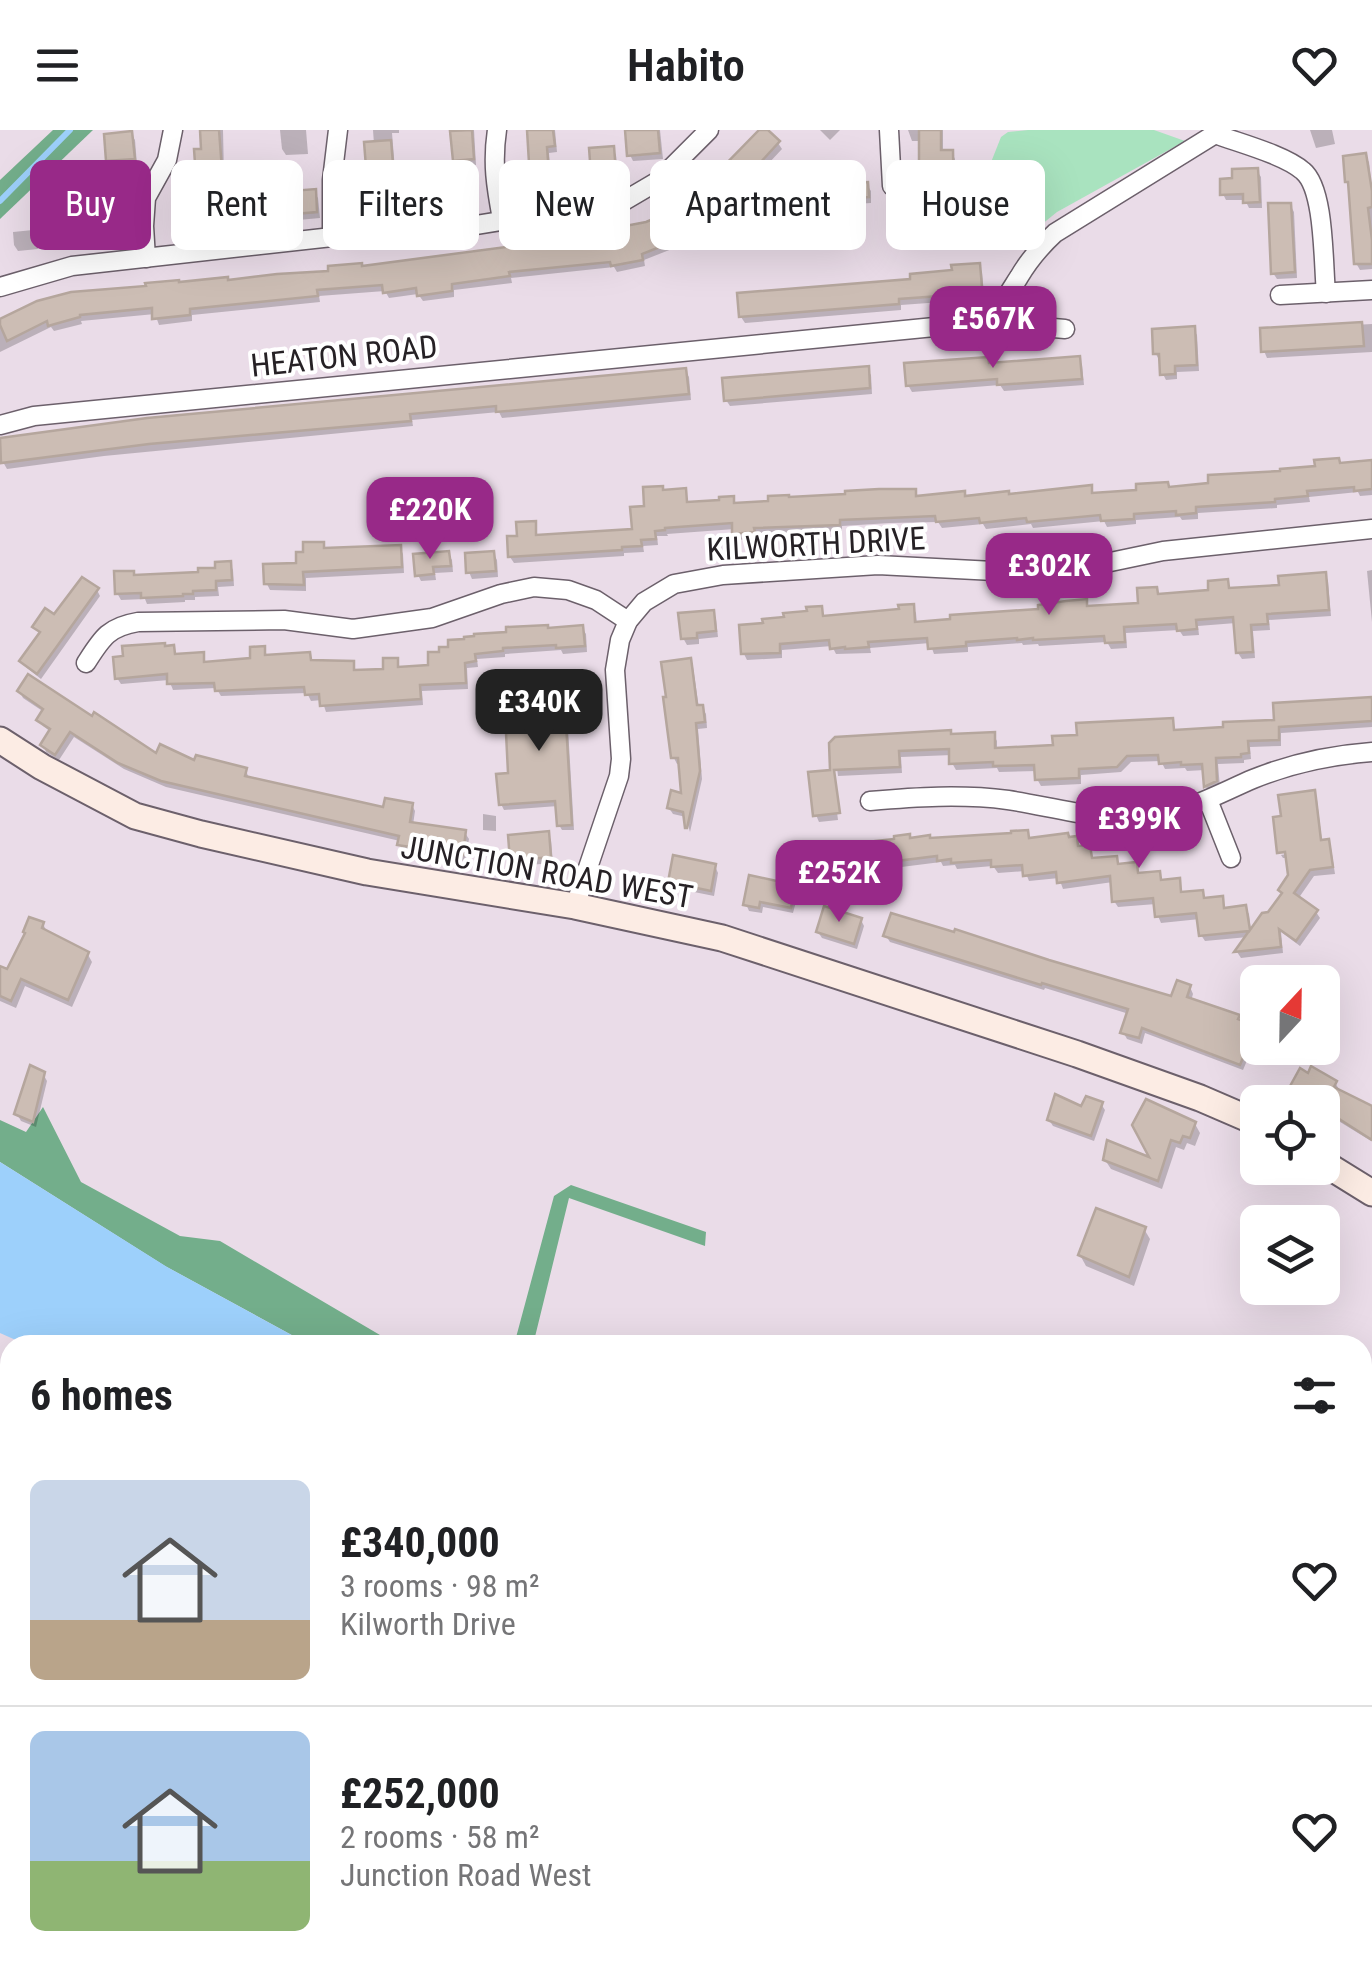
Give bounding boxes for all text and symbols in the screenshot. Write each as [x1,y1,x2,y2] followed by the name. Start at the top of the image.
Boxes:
[30,38,85,93] icon: menu
[1287,38,1342,93] icon: heart
[627,39,745,92] text: Habito
[30,160,151,250] chip: Buy
[171,160,303,250] chip: Rent
[323,160,479,250] chip: Filters
[499,160,630,250] chip: New
[650,160,866,250] chip: Apartment
[886,160,1045,250] chip: House
[923,286,1063,371] pin: £567K
[952,299,1034,337] text: £567K
[249,327,439,385] street label: HEATON ROAD
[360,477,500,562] pin: £220K
[389,490,471,528] text: £220K
[706,519,926,569] street label: KILWORTH DRIVE
[979,533,1119,618] pin: £302K
[1008,546,1090,584] text: £302K
[469,669,609,754] pin: £340K
[498,682,580,720] text: £340K
[1069,786,1209,871] pin: £399K
[1098,799,1180,837] text: £399K
[398,828,696,916] street label: JUNCTION ROAD WEST
[769,840,909,925] pin: £252K
[798,853,880,891] text: £252K
[1240,965,1340,1065] north arrow
[1240,965,1340,1305] map controls
[1240,1085,1340,1185] button: locate
[1240,1205,1340,1305] button: layers
[1287,1368,1342,1423] icon: filters
[30,1371,173,1420] text: 6 homes
[340,1518,500,1567] text: £340,000
[110,1520,230,1640] icon: home
[1287,1553,1342,1608] icon: heart
[340,1567,539,1605] text: 3 rooms · 98 m²
[340,1605,516,1643] text: Kilworth Drive
[340,1769,500,1818] text: £252,000
[110,1771,230,1891] icon: home
[1287,1804,1342,1859] icon: heart
[340,1818,539,1856] text: 2 rooms · 58 m²
[340,1856,591,1894] text: Junction Road West

